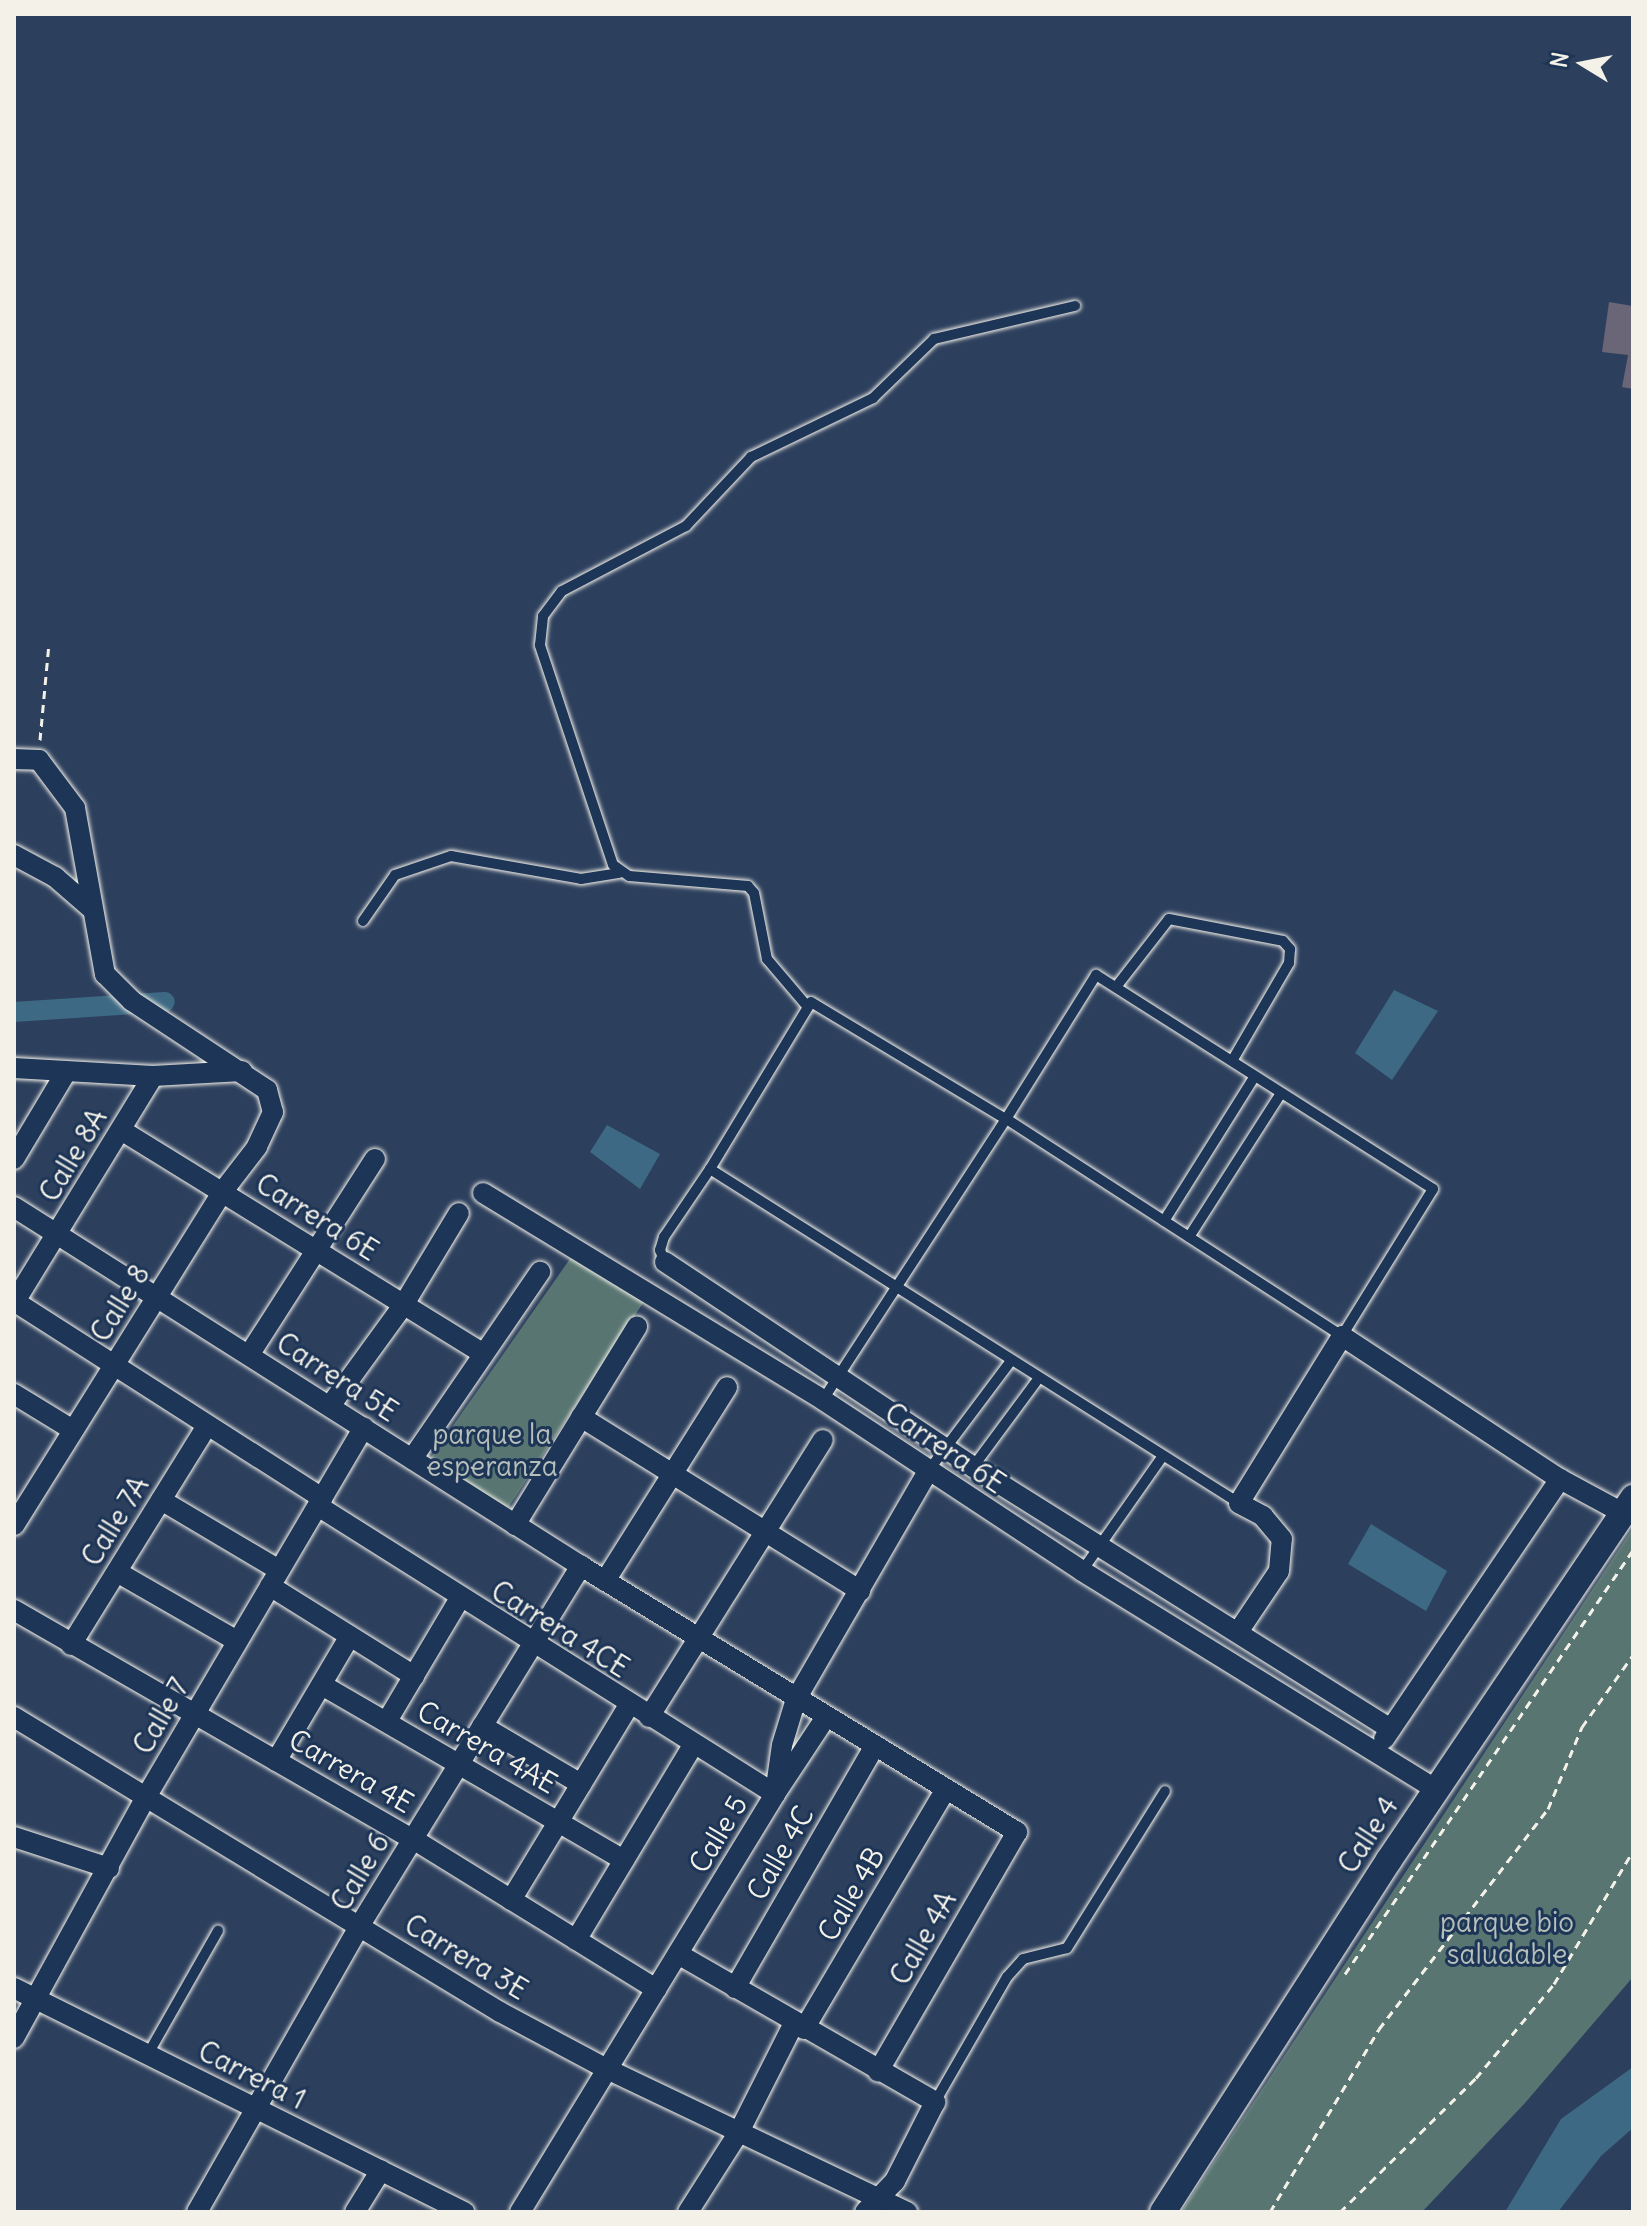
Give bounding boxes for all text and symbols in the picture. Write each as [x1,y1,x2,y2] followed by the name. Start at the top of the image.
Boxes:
[1543,24,1623,104] north arrow
[1544,50,1574,70] text: N
[32,1102,114,1208] street label: Calle 8A
[250,1166,384,1268] street label: Carrera 6E
[83,1258,157,1348] street label: Calle 8
[270,1325,404,1429] street label: Carrera 5E
[879,1396,1011,1500] street label: Carrera 6E
[426,1417,558,1483] park label: parque la esperanza
[74,1470,156,1572] street label: Calle 7A
[485,1573,635,1685] street label: Carrera 4CE
[126,1672,196,1760] street label: Calle 7
[411,1694,563,1800] street label: Carrera 4AE
[283,1722,419,1820] street label: Carrera 4E
[682,1789,754,1879] street label: Calle 5
[1331,1790,1405,1880] street label: Calle 4
[740,1800,820,1906] street label: Calle 4C
[324,1827,396,1917] street label: Calle 6
[811,1841,891,1947] street label: Calle 4B
[883,1885,963,1991] street label: Calle 4A
[1440,1905,1574,1971] park label: parque bio saludable
[398,1907,534,2007] street label: Carrera 3E
[193,2034,311,2116] street label: Carrera 1

